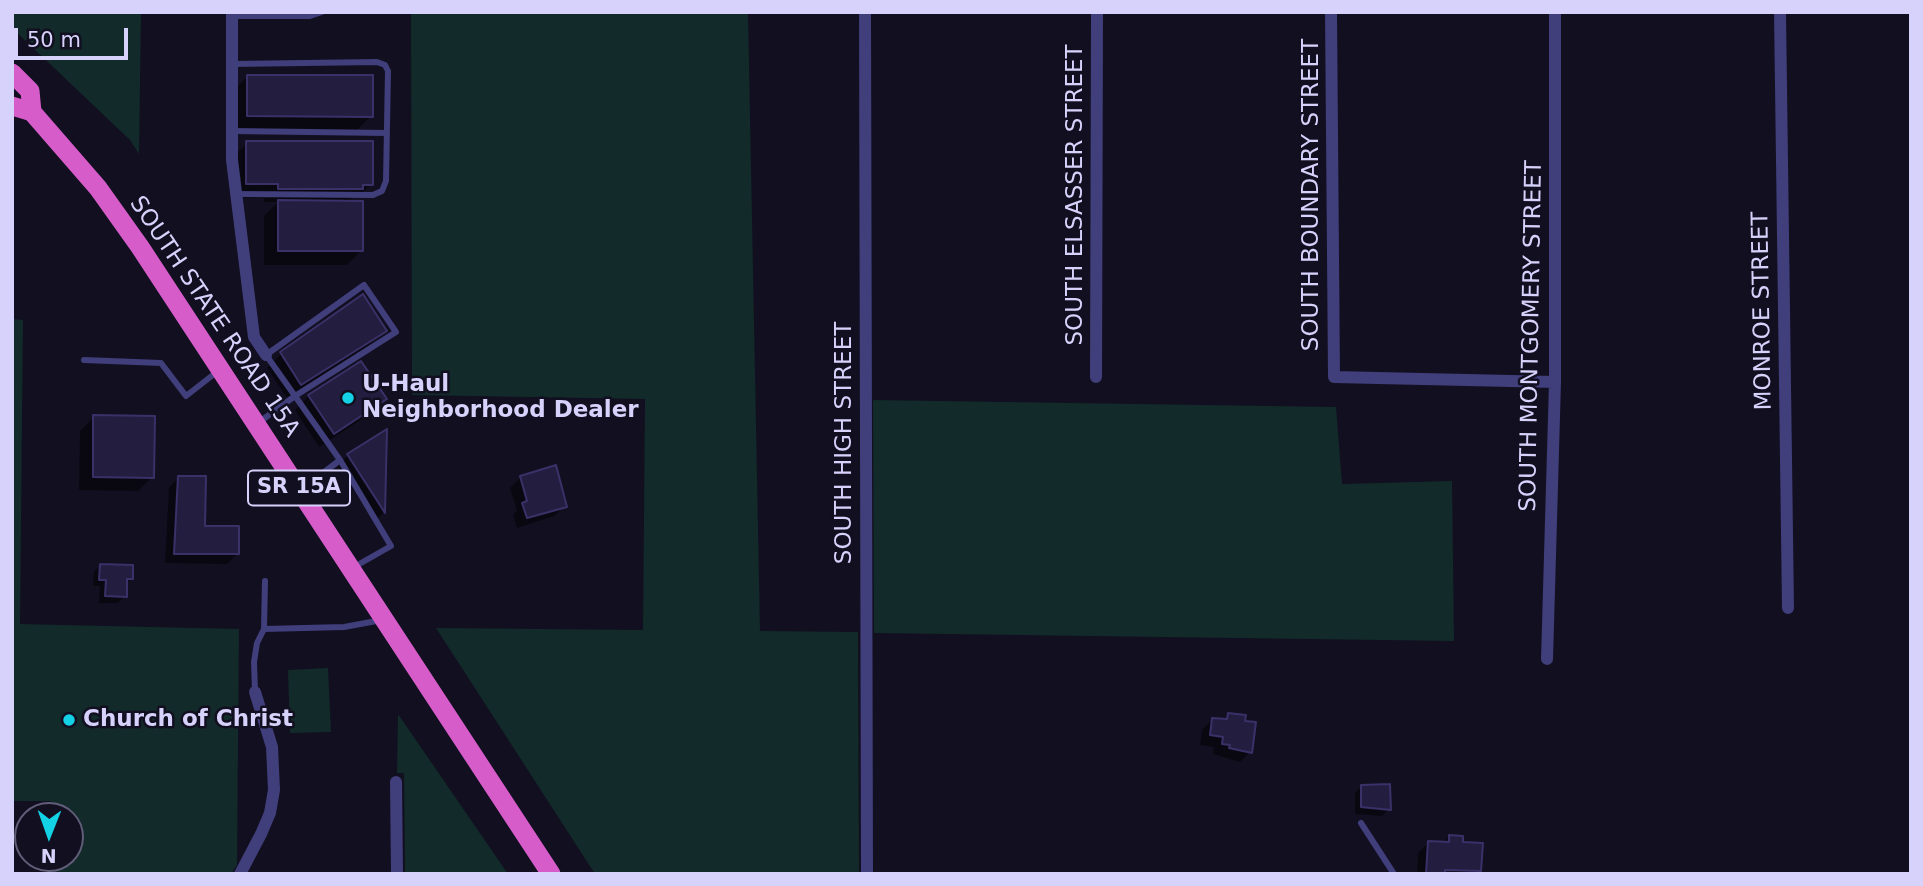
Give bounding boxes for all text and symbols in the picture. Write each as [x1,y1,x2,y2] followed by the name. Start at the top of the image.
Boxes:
[18,14,131,58] scale bar
[27,28,81,52] text: 50 m
[1298,39,1326,351] street label: SOUTH BOUNDARY STREET
[1062,44,1090,346] street label: SOUTH ELSASSER STREET
[1515,160,1549,512] street label: SOUTH MONTGOMERY STREET
[123,191,305,443] street label: SOUTH STATE ROAD 15A
[1747,211,1779,411] street label: MONROE STREET
[831,322,859,564] street label: SOUTH HIGH STREET
[362,371,639,425] place label: U-Haul Neighborhood Dealer
[340,390,356,406] marker: U-Haul Neighborhood Dealer
[248,470,350,505] road number: SR 15A
[83,706,293,734] place label: Church of Christ
[61,712,77,728] marker: Church of Christ
[14,802,84,872] north arrow
[41,845,57,867] text: N

